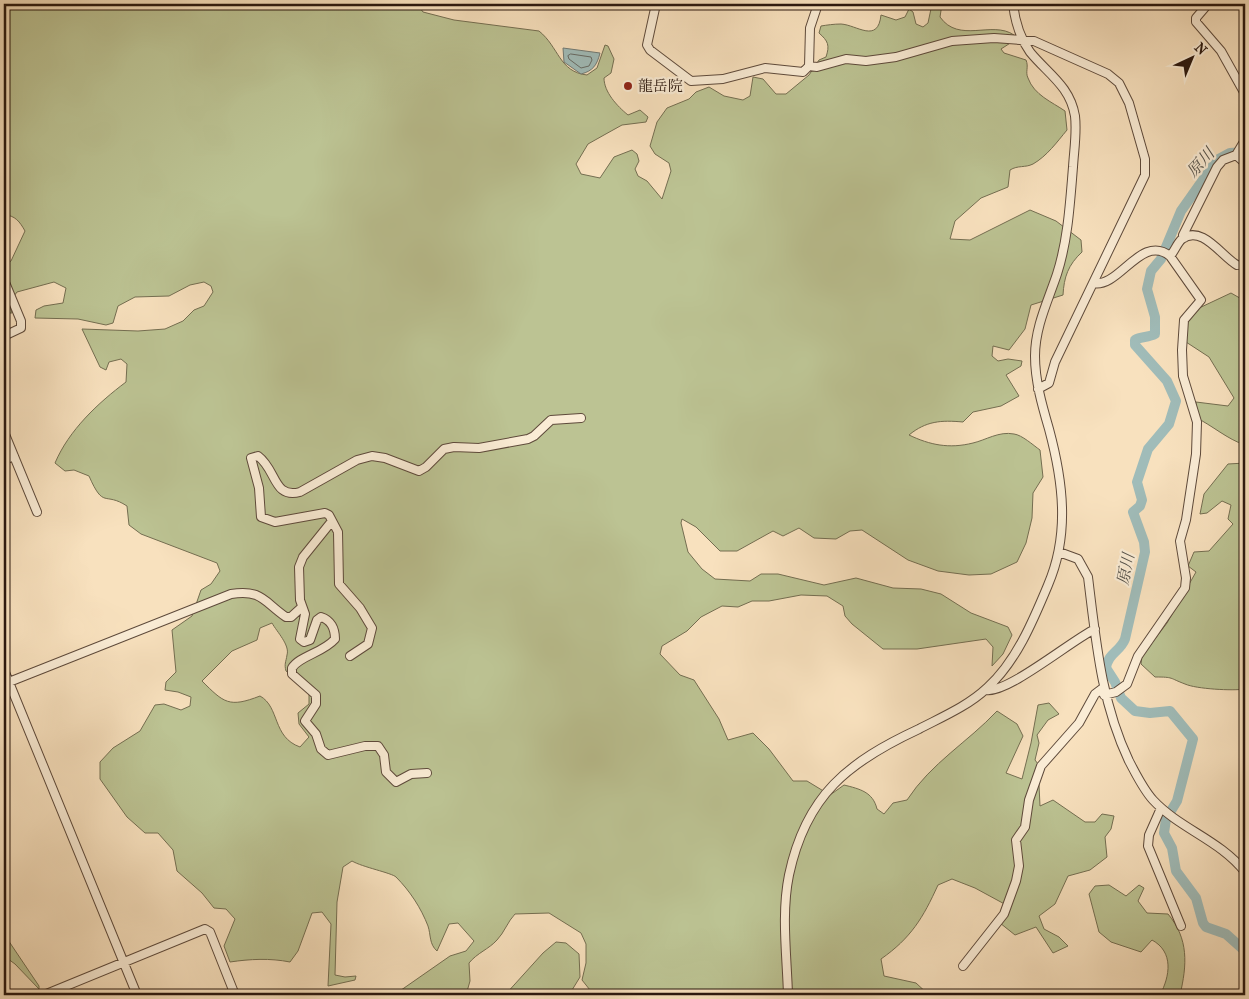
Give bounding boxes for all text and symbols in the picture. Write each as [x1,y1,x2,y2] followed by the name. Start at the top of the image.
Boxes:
[1166,32,1216,82] north arrow
[1191,39,1211,59] text: N
[638,77,683,95] place label: 龍岳院
[622,80,634,92] marker: 龍岳院
[1183,143,1219,181] water label: 原川
[1113,550,1138,587] water label: 原川

